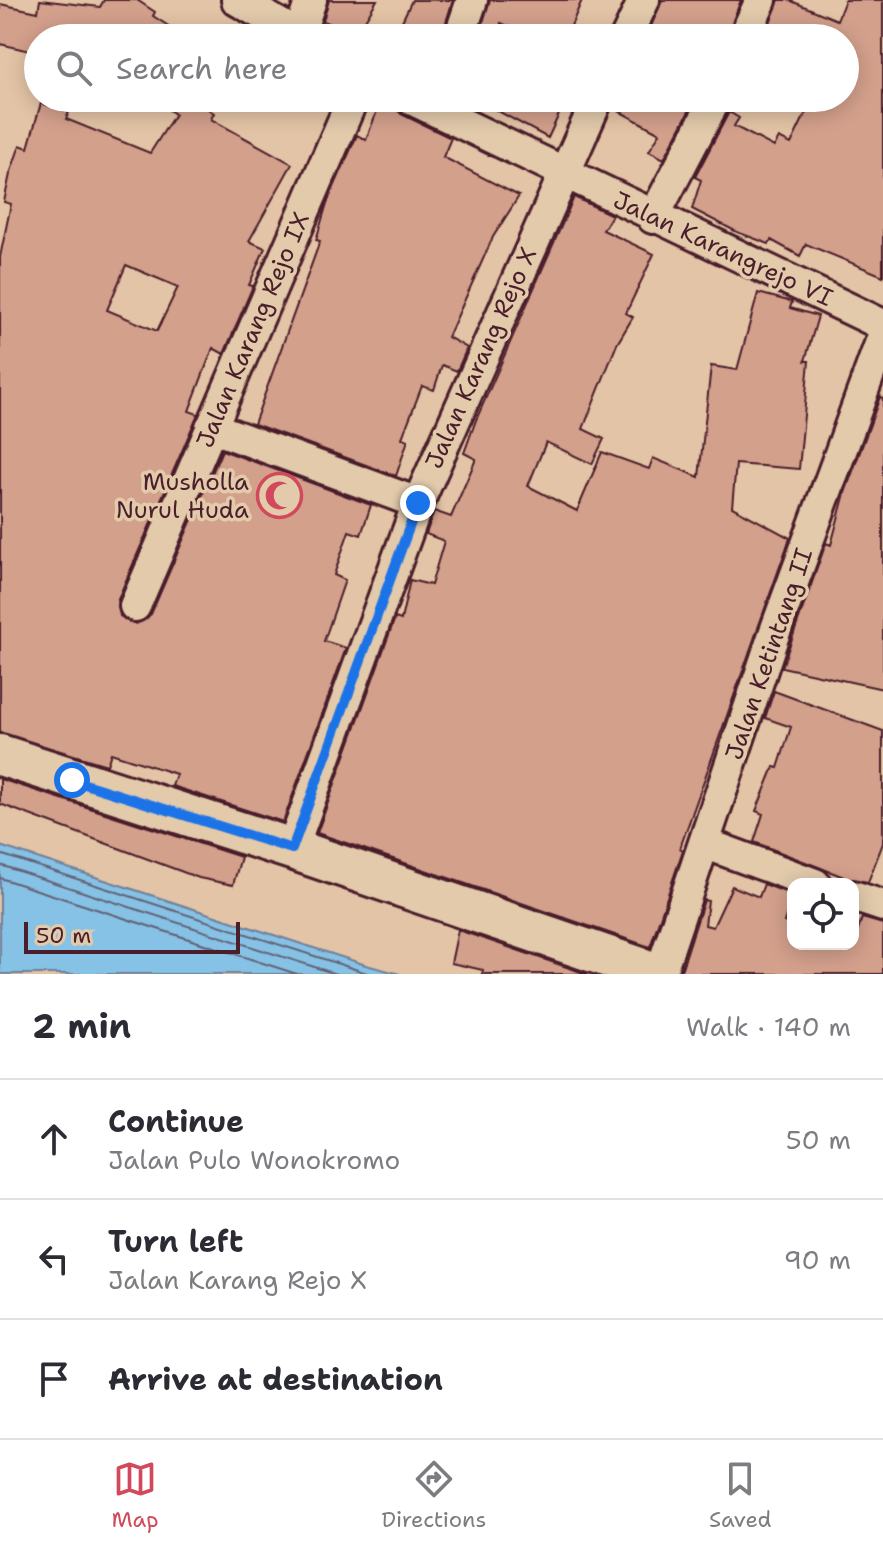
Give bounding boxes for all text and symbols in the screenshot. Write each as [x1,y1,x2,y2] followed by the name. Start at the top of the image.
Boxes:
[24,24,859,112] search box
[52,46,96,90] icon: search
[116,48,287,89] text: Search here
[608,184,838,314] street label: Jalan Karangrejo VI
[189,207,317,453] street label: Jalan Karang Rejo IX
[418,242,544,474] street label: Jalan Karang Rejo X
[116,466,249,526] place label: Musholla Nurul Huda
[256,472,304,520] mosque icon: Musholla Nurul Huda
[400,485,436,521] route end
[718,544,820,764] street label: Jalan Ketintang II
[54,762,90,798] route start
[787,878,859,950] map controls
[787,878,859,950] button: locate
[24,918,240,954] scale bar
[36,921,91,950] text: 50 m
[32,1003,131,1049] text: 2 min
[686,1009,851,1044] text: Walk · 140 m
[108,1101,244,1142] text: Continue
[32,1117,76,1161] icon: ahead
[786,1122,851,1157] text: 50 m
[108,1142,400,1177] text: Jalan Pulo Wonokromo
[108,1221,243,1262] text: Turn left
[32,1237,76,1281] icon: left
[784,1242,851,1277] text: 90 m
[108,1262,367,1297] text: Jalan Karang Rejo X
[32,1357,76,1401] icon: arrive
[108,1359,443,1400] text: Arrive at destination
[111,1457,159,1534] tab: Map
[381,1457,486,1534] tab: Directions
[709,1457,772,1534] tab: Saved

